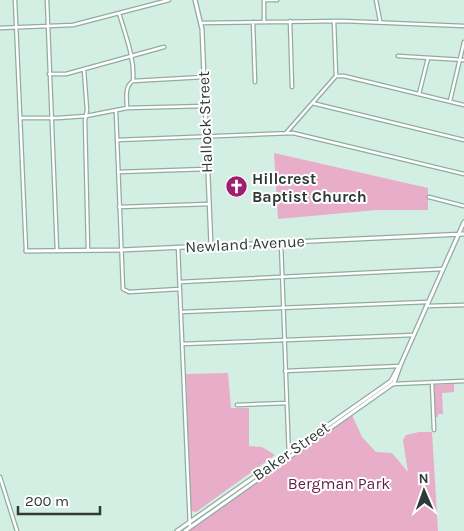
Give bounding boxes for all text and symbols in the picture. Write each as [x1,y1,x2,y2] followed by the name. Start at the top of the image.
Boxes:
[194,71,216,173] street label: Hallock Street
[252,169,367,206] place label: Hillcrest Baptist Church
[224,175,248,199] church icon: Hillcrest Baptist Church
[185,231,305,257] street label: Newland Avenue
[249,418,333,484] street label: Baker Street
[399,466,449,516] north arrow
[418,470,429,487] text: N
[288,474,390,493] park label: Bergman Park
[18,484,100,516] scale bar
[25,492,69,510] text: 200 m

